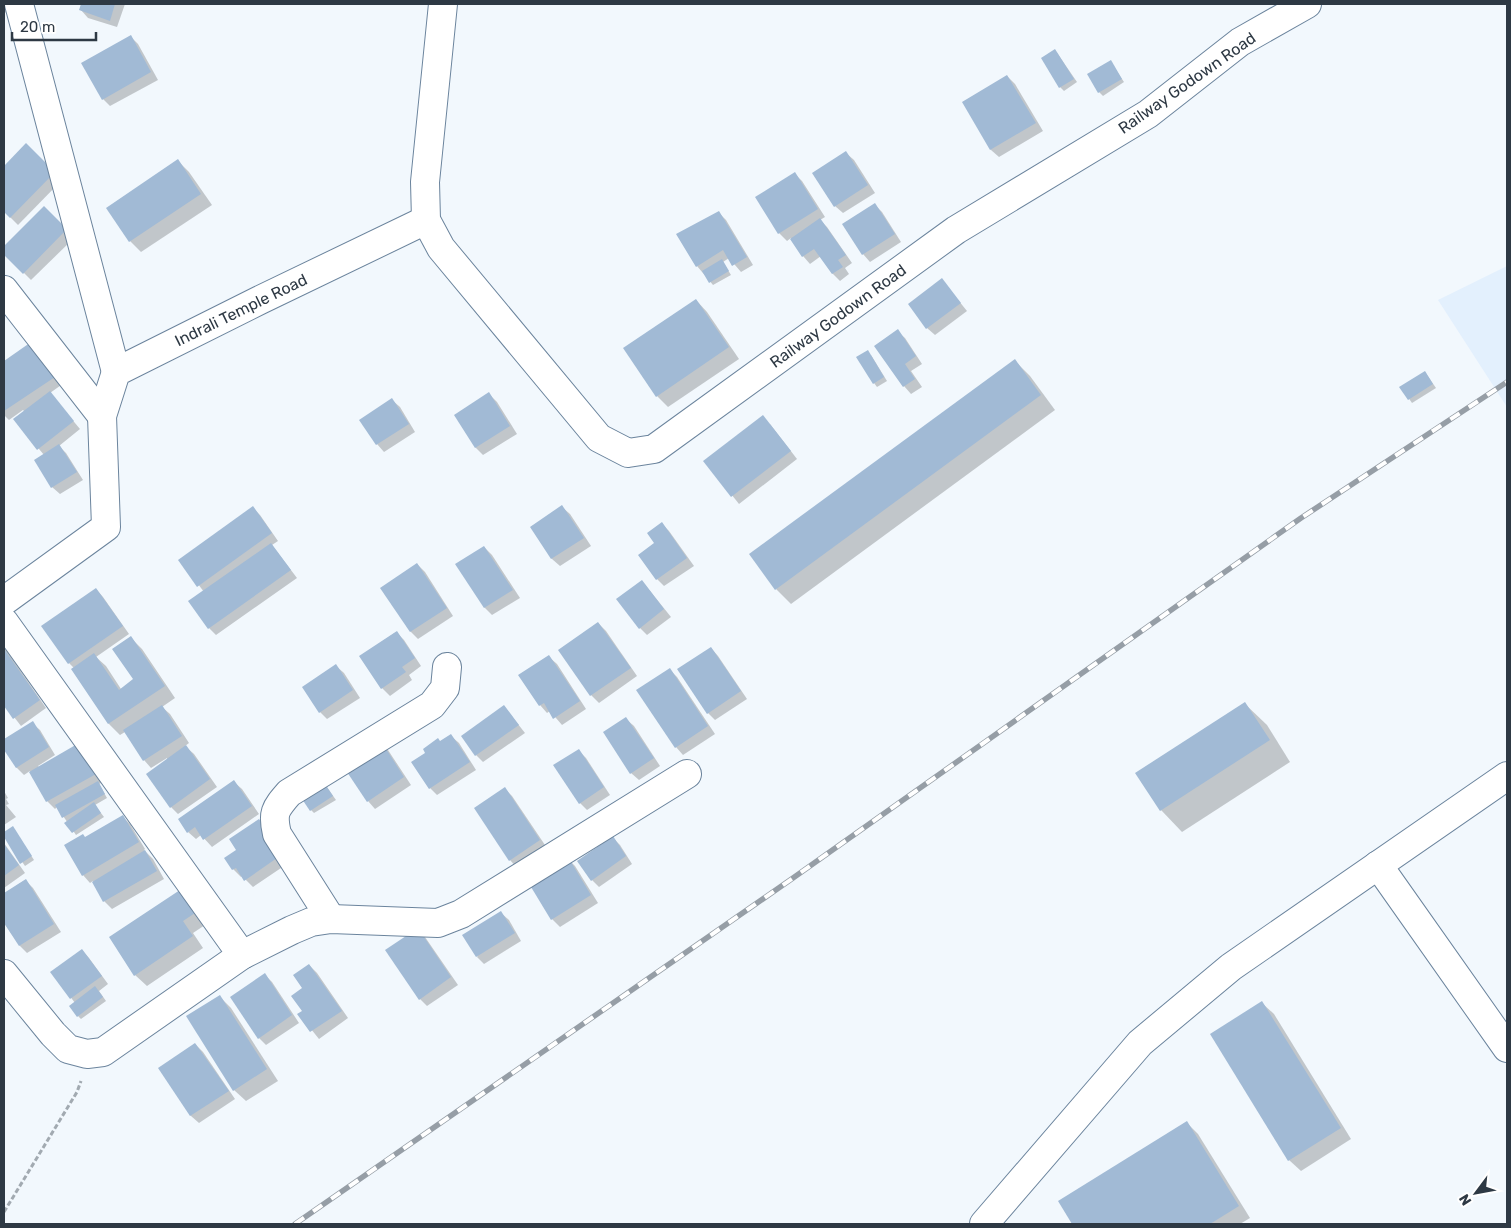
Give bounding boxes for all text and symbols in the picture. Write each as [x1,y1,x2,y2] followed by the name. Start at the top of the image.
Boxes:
[12,10,96,42] scale bar
[20,18,55,36] text: 20 m
[1115,28,1259,138] street label: Railway Godown Road
[766,260,910,372] street label: Railway Godown Road
[172,270,310,350] street label: Indrali Temple Road
[1451,1168,1501,1218] north arrow
[1456,1191,1475,1208] text: N

